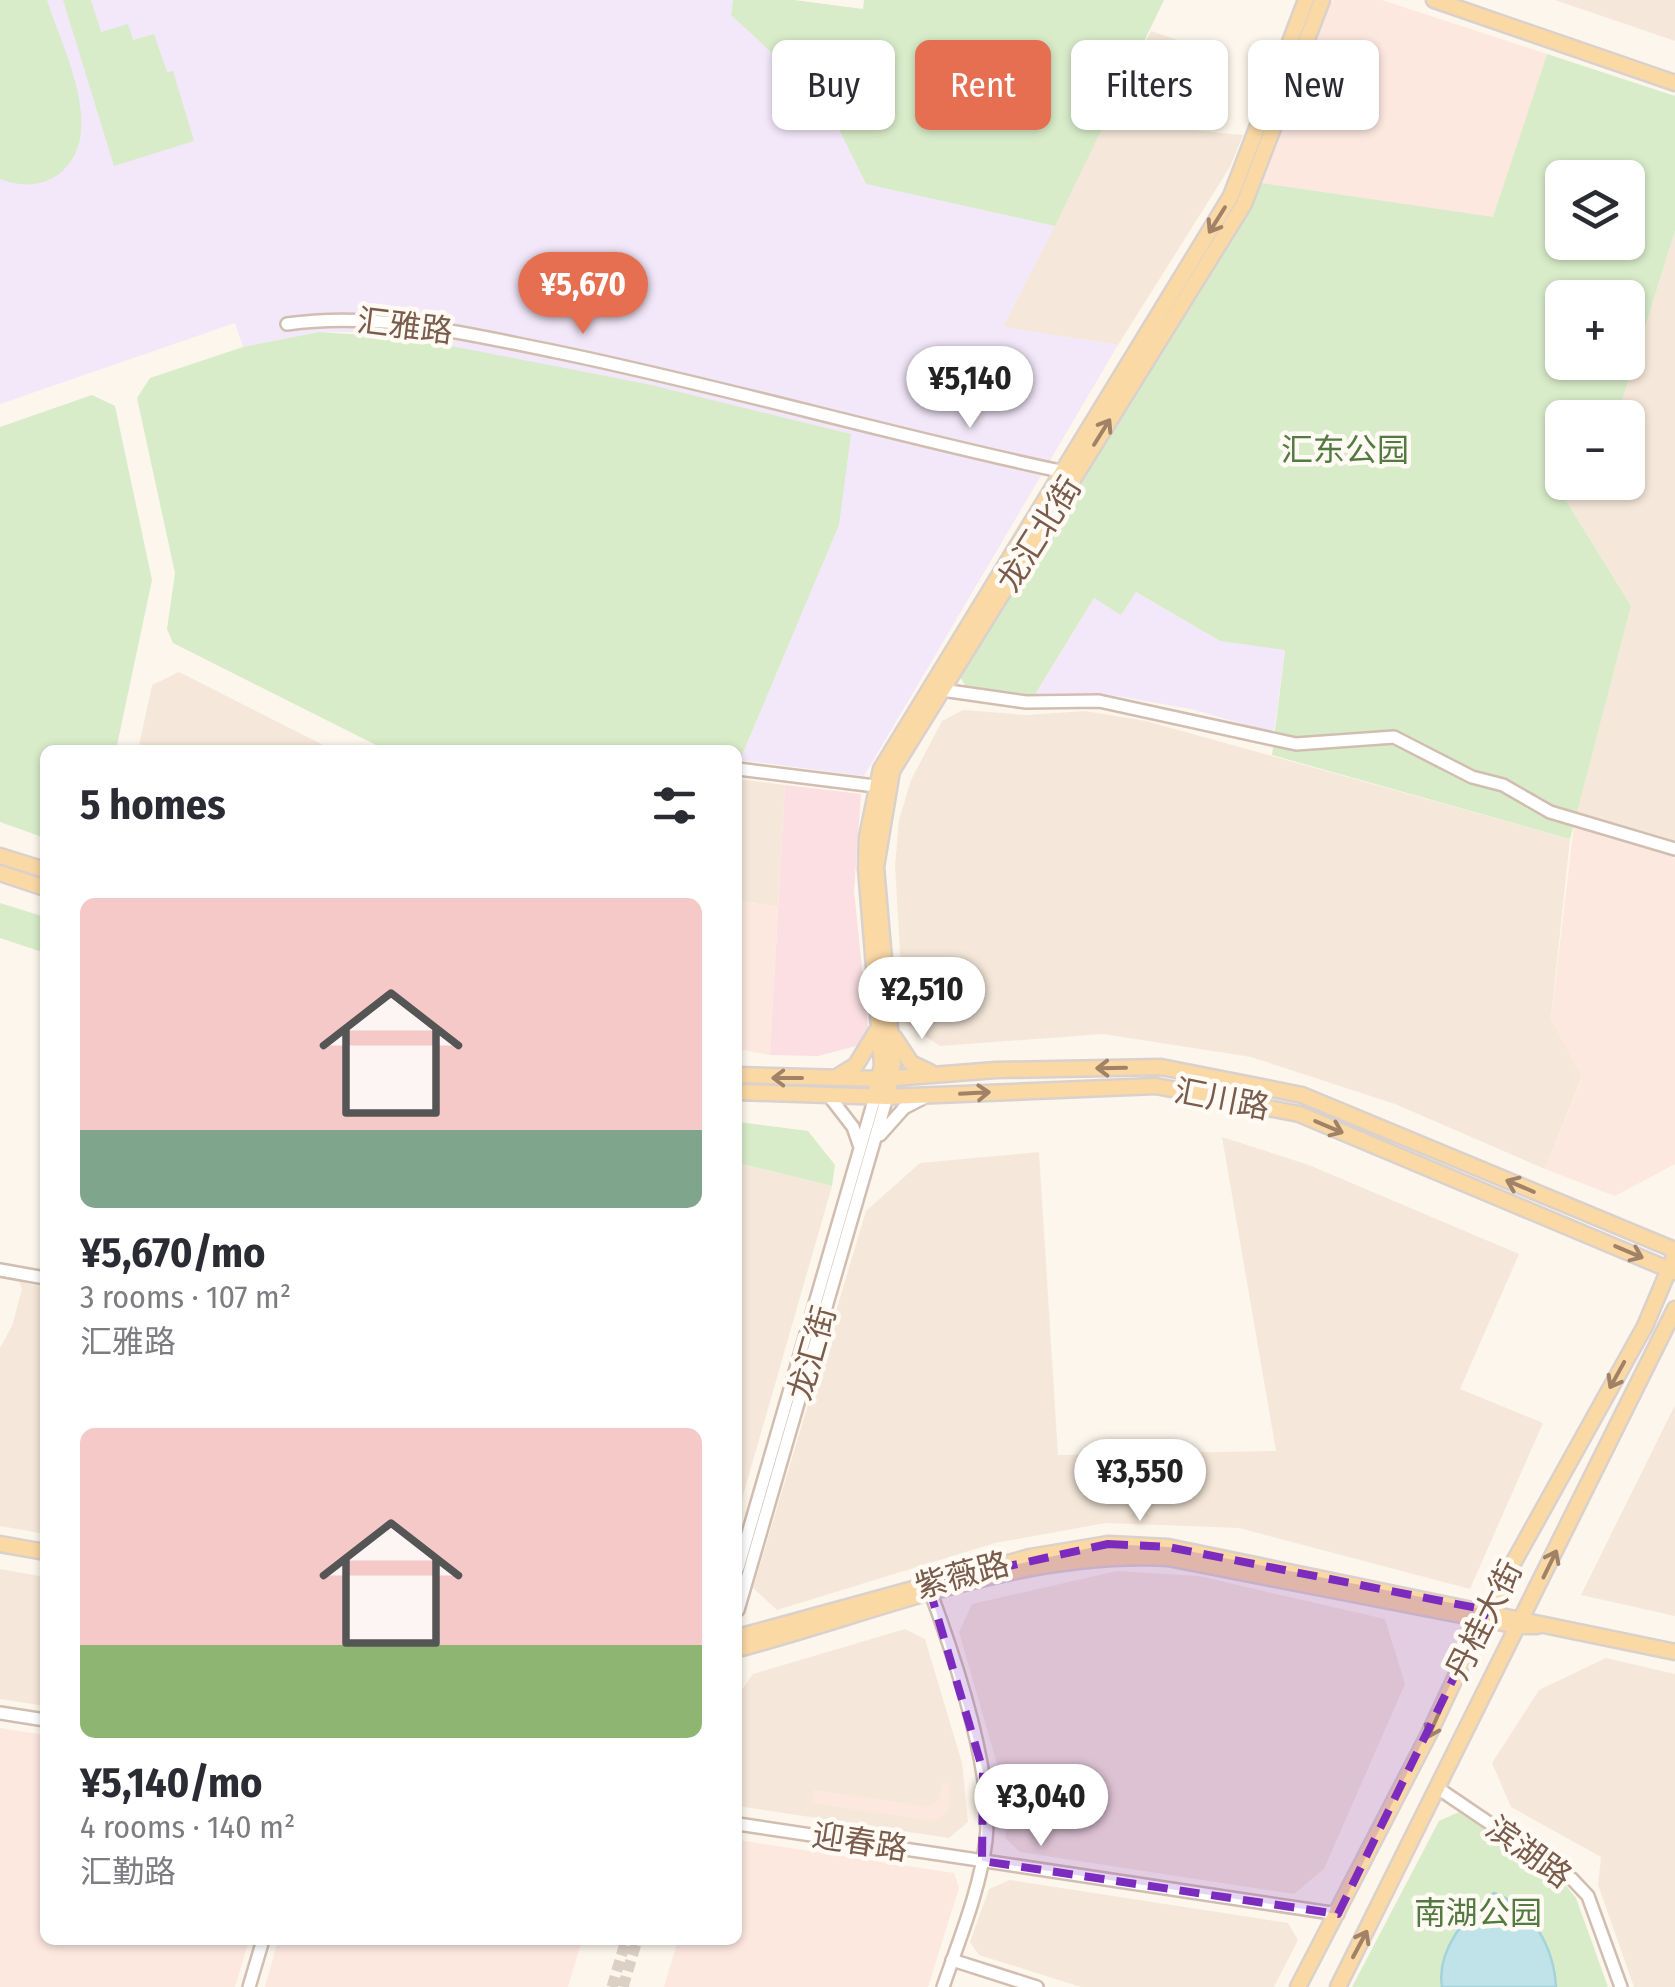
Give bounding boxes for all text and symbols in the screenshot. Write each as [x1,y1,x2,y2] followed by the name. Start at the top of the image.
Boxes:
[772,40,895,130] chip: Buy
[915,40,1051,130] chip: Rent
[1071,40,1228,130] chip: Filters
[1248,40,1379,130] chip: New
[1545,160,1645,500] map controls
[1545,160,1645,260] button: layers
[1206,205,1227,233] one-way arrow
[502,252,664,337] pin: ¥5,670
[540,265,626,303] text: ¥5,670
[1545,280,1645,380] button: +
[355,301,455,351] street label: 汇雅路
[889,346,1051,431] pin: ¥5,140
[928,359,1012,397] text: ¥5,140
[1545,400,1645,500] button: −
[1092,418,1112,447] one-way arrow
[1281,431,1409,469] park label: 汇东公园
[989,470,1089,598] street label: 龙汇北街
[647,778,702,833] icon: filters
[80,780,226,830] text: 5 homes
[841,957,1003,1042] pin: ¥2,510
[301,963,481,1143] icon: home
[880,970,964,1008] text: ¥2,510
[1096,1058,1128,1078] one-way arrow
[771,1068,804,1088] one-way arrow
[1171,1071,1273,1127] street label: 汇川路
[958,1083,990,1102] one-way arrow
[1313,1119,1344,1137] one-way arrow
[1506,1176,1536,1194] one-way arrow
[80,1228,266,1278] text: ¥5,670/mo
[1613,1245,1644,1263] one-way arrow
[80,1278,291,1316] text: 3 rooms · 107 m²
[781,1302,843,1404] street label: 龙汇街
[80,1323,176,1361] text: 汇雅路
[1607,1359,1627,1389] one-way arrow
[1059,1439,1221,1524] pin: ¥3,550
[1096,1452,1184,1490] text: ¥3,550
[301,1493,481,1673] icon: home
[911,1544,1013,1606] street label: 紫薇路
[1541,1550,1560,1579] one-way arrow
[1438,1554,1530,1686] street label: 丹桂大街
[1423,1708,1442,1738] one-way arrow
[80,1758,262,1808] text: ¥5,140/mo
[960,1764,1122,1849] pin: ¥3,040
[996,1777,1086,1815] text: ¥3,040
[80,1808,295,1846] text: 4 rooms · 140 m²
[1479,1808,1579,1896] street label: 滨湖路
[810,1816,910,1868] street label: 迎春路
[80,1853,176,1891] text: 汇勤路
[1414,1894,1542,1932] park label: 南湖公园
[1351,1930,1370,1960] one-way arrow

